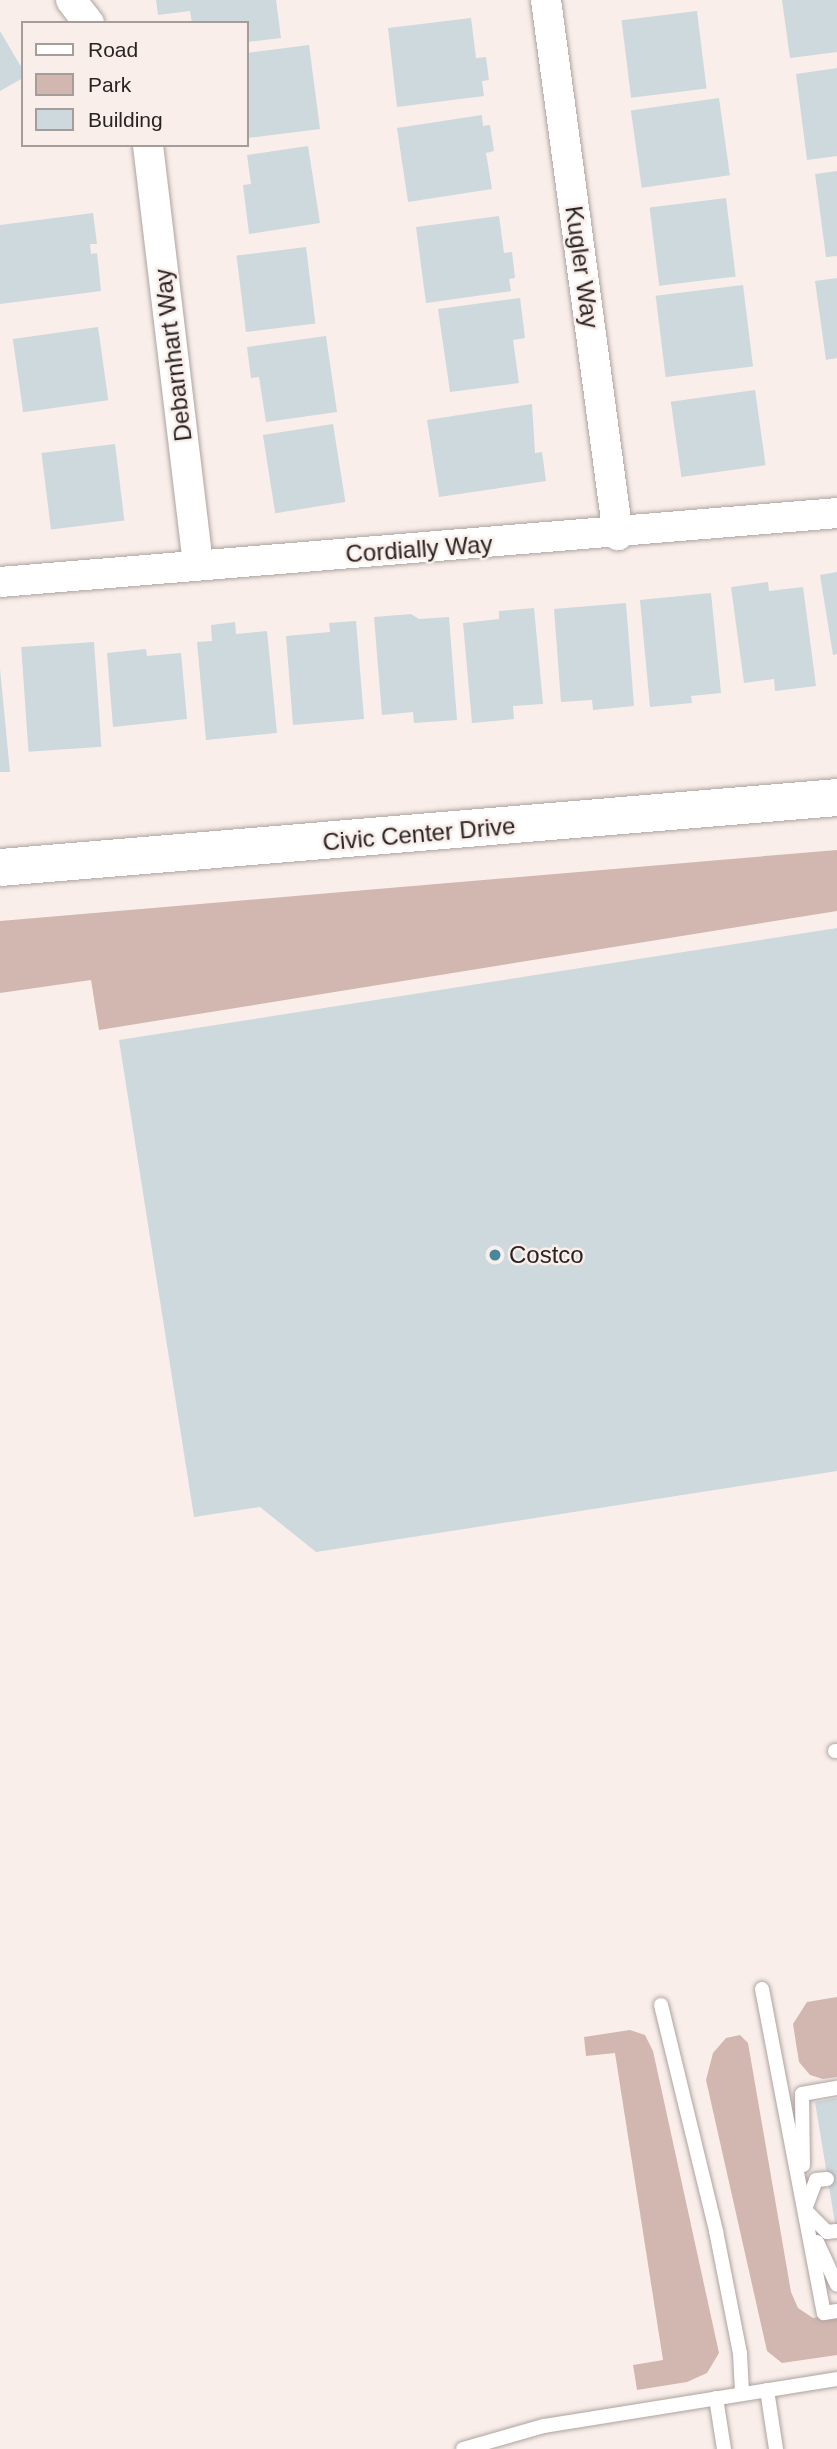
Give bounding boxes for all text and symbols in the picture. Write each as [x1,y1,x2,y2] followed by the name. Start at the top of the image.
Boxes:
[21,21,248,147] legend
[88,38,138,61] text: Road
[88,73,131,96] text: Park
[88,108,163,131] text: Building
[559,204,605,330] street label: Kugler Way
[148,267,198,443] street label: Debarnhart Way
[345,530,493,568] street label: Cordially Way
[321,811,517,857] street label: Civic Center Drive
[509,1241,584,1269] place label: Costco
[487,1247,503,1263] marker: Costco

